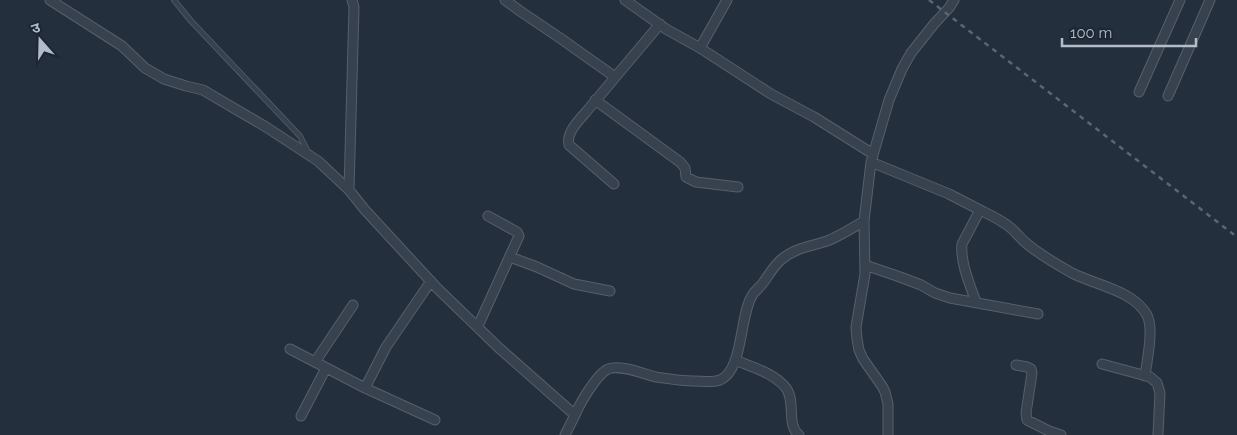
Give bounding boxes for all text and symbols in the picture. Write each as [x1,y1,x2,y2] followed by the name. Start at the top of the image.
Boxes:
[15,15,65,65] north arrow
[1062,15,1196,47] scale bar
[29,19,43,37] text: उ
[1070,24,1112,42] text: 100 m

